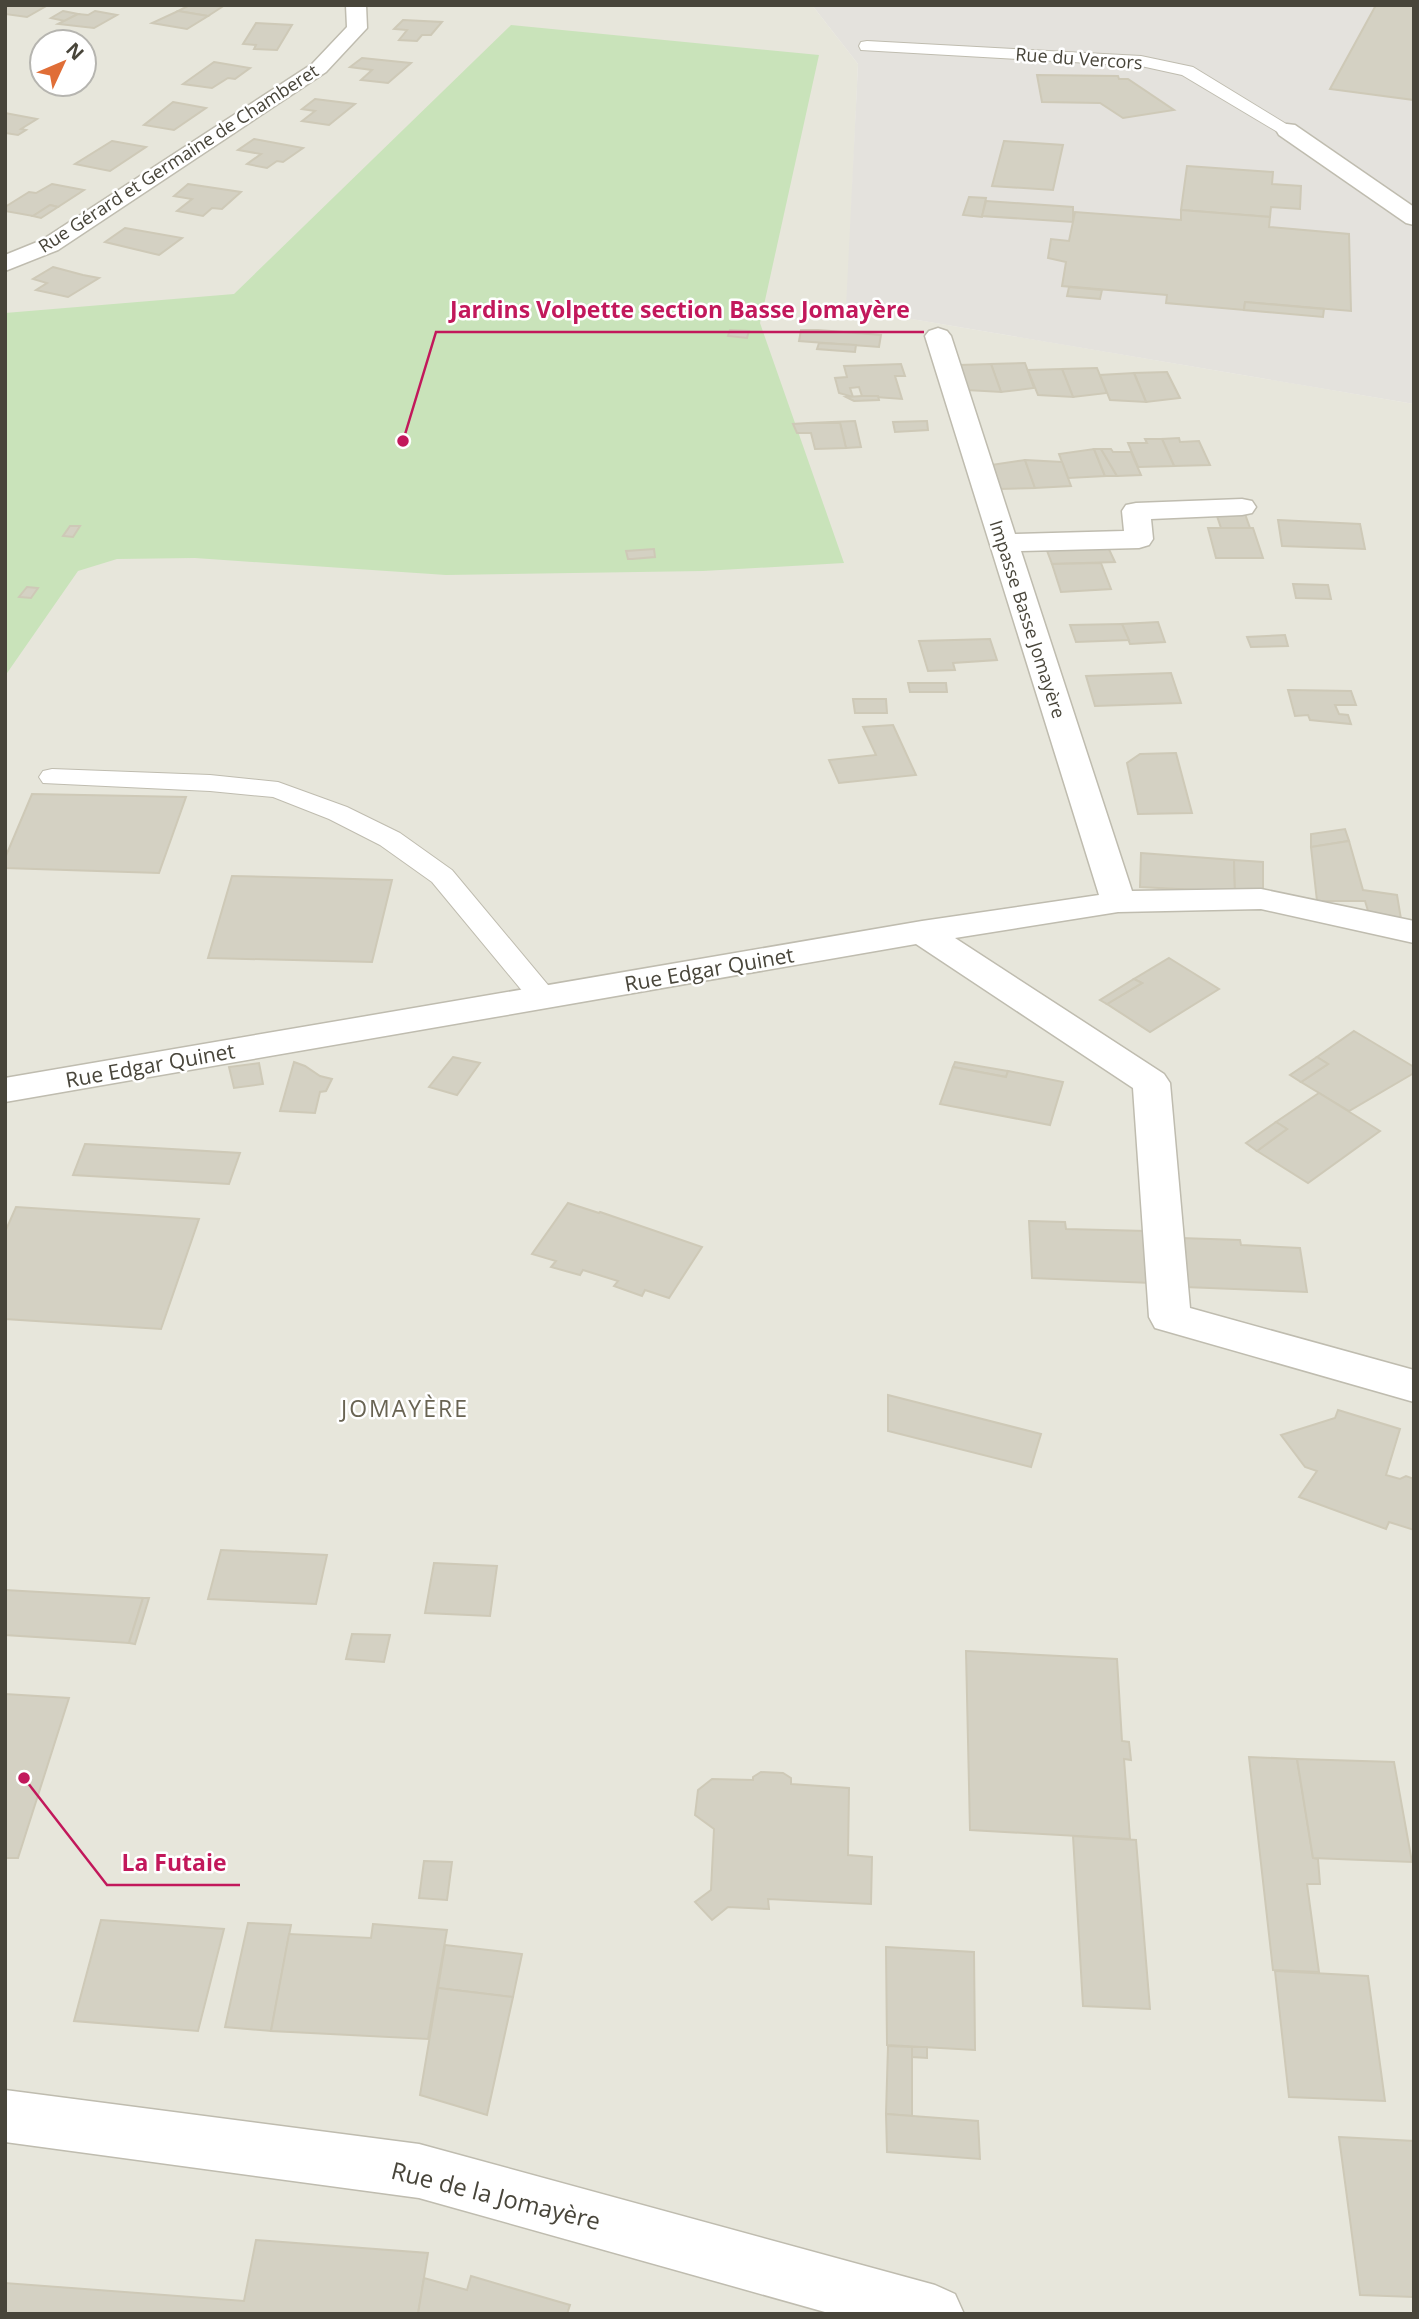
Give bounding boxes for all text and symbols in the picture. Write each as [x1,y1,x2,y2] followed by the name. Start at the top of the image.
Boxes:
[28,28,98,98] north arrow
[61,37,90,66] text: N
[1015,42,1143,74] street label: Rue du Vercors
[33,58,323,258] street label: Rue Gérard et Germaine de Chamberet
[436,288,924,332] callout: Jardins Volpette section Basse Jomayère
[448,293,910,325] text: Jardins Volpette section Basse Jomayère
[985,517,1071,721] street label: Impasse Basse Jomayère
[622,940,796,998] street label: Rue Edgar Quinet
[63,1036,237,1094] street label: Rue Edgar Quinet
[339,1392,469,1424] district label: JOMAYÈRE
[107,1841,240,1885] callout: La Futaie
[121,1846,227,1878] text: La Futaie
[388,2153,604,2237] street label: Rue de la Jomayère

